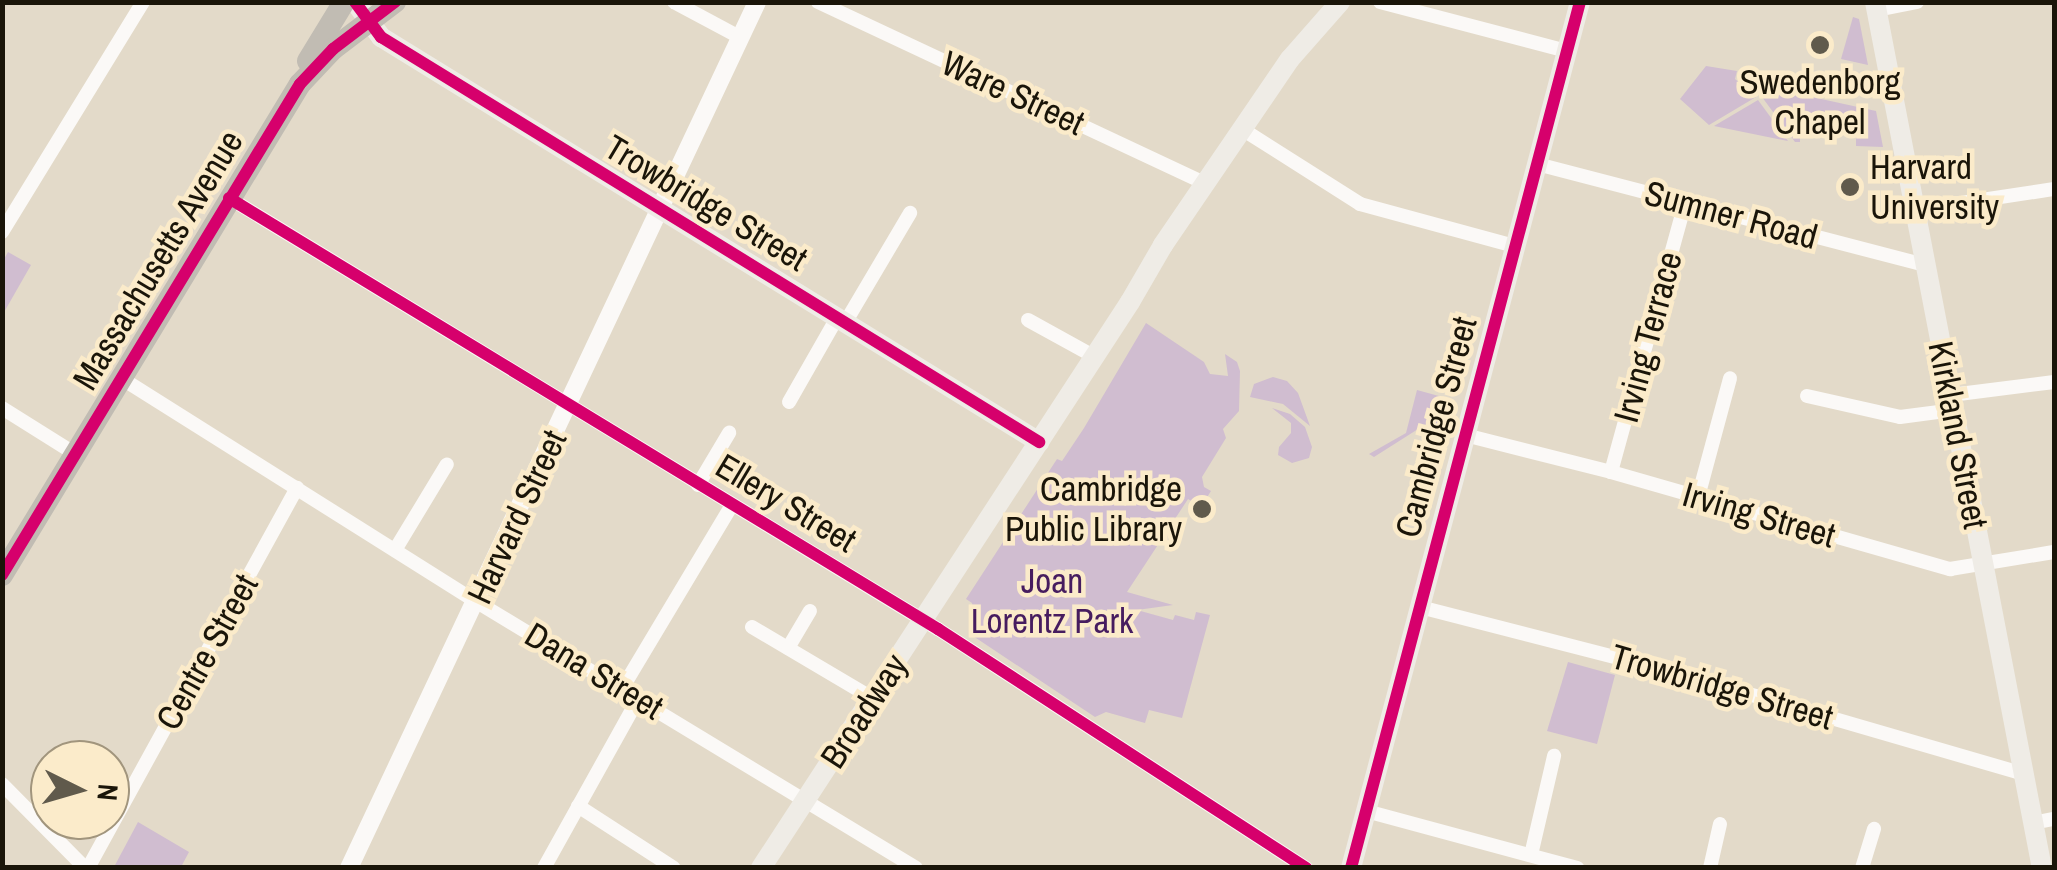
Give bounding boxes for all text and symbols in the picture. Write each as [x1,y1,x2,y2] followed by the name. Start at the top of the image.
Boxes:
[1809,34,1831,56] marker: Swedenborg Chapel
[935,42,1091,144] street label: Ware Street
[1739,61,1901,143] place label: Swedenborg Chapel
[64,122,252,398] street label: Massachusetts Avenue
[597,126,815,280] street label: Trowbridge Street
[1870,146,1999,228] place label: Harvard University
[1640,172,1822,258] street label: Sumner Road
[1839,176,1861,198] marker: Harvard University
[1605,247,1691,427] street label: Irving Terrace
[1386,312,1486,542] street label: Cambridge Street
[1919,338,1997,532] street label: Kirkland Street
[459,424,575,610] street label: Harvard Street
[708,445,864,561] street label: Ellery Street
[1005,468,1182,550] place label: Cambridge Public Library
[1678,473,1840,557] street label: Irving Street
[1191,498,1213,520] marker: Cambridge Public Library
[971,560,1133,642] park label: Joan Lorentz Park
[147,567,267,737] street label: Centre Street
[518,614,670,728] street label: Dana Street
[1606,635,1838,739] street label: Trowbridge Street
[812,646,916,776] street label: Broadway
[30,740,130,840] north arrow
[88,783,128,802] text: N

